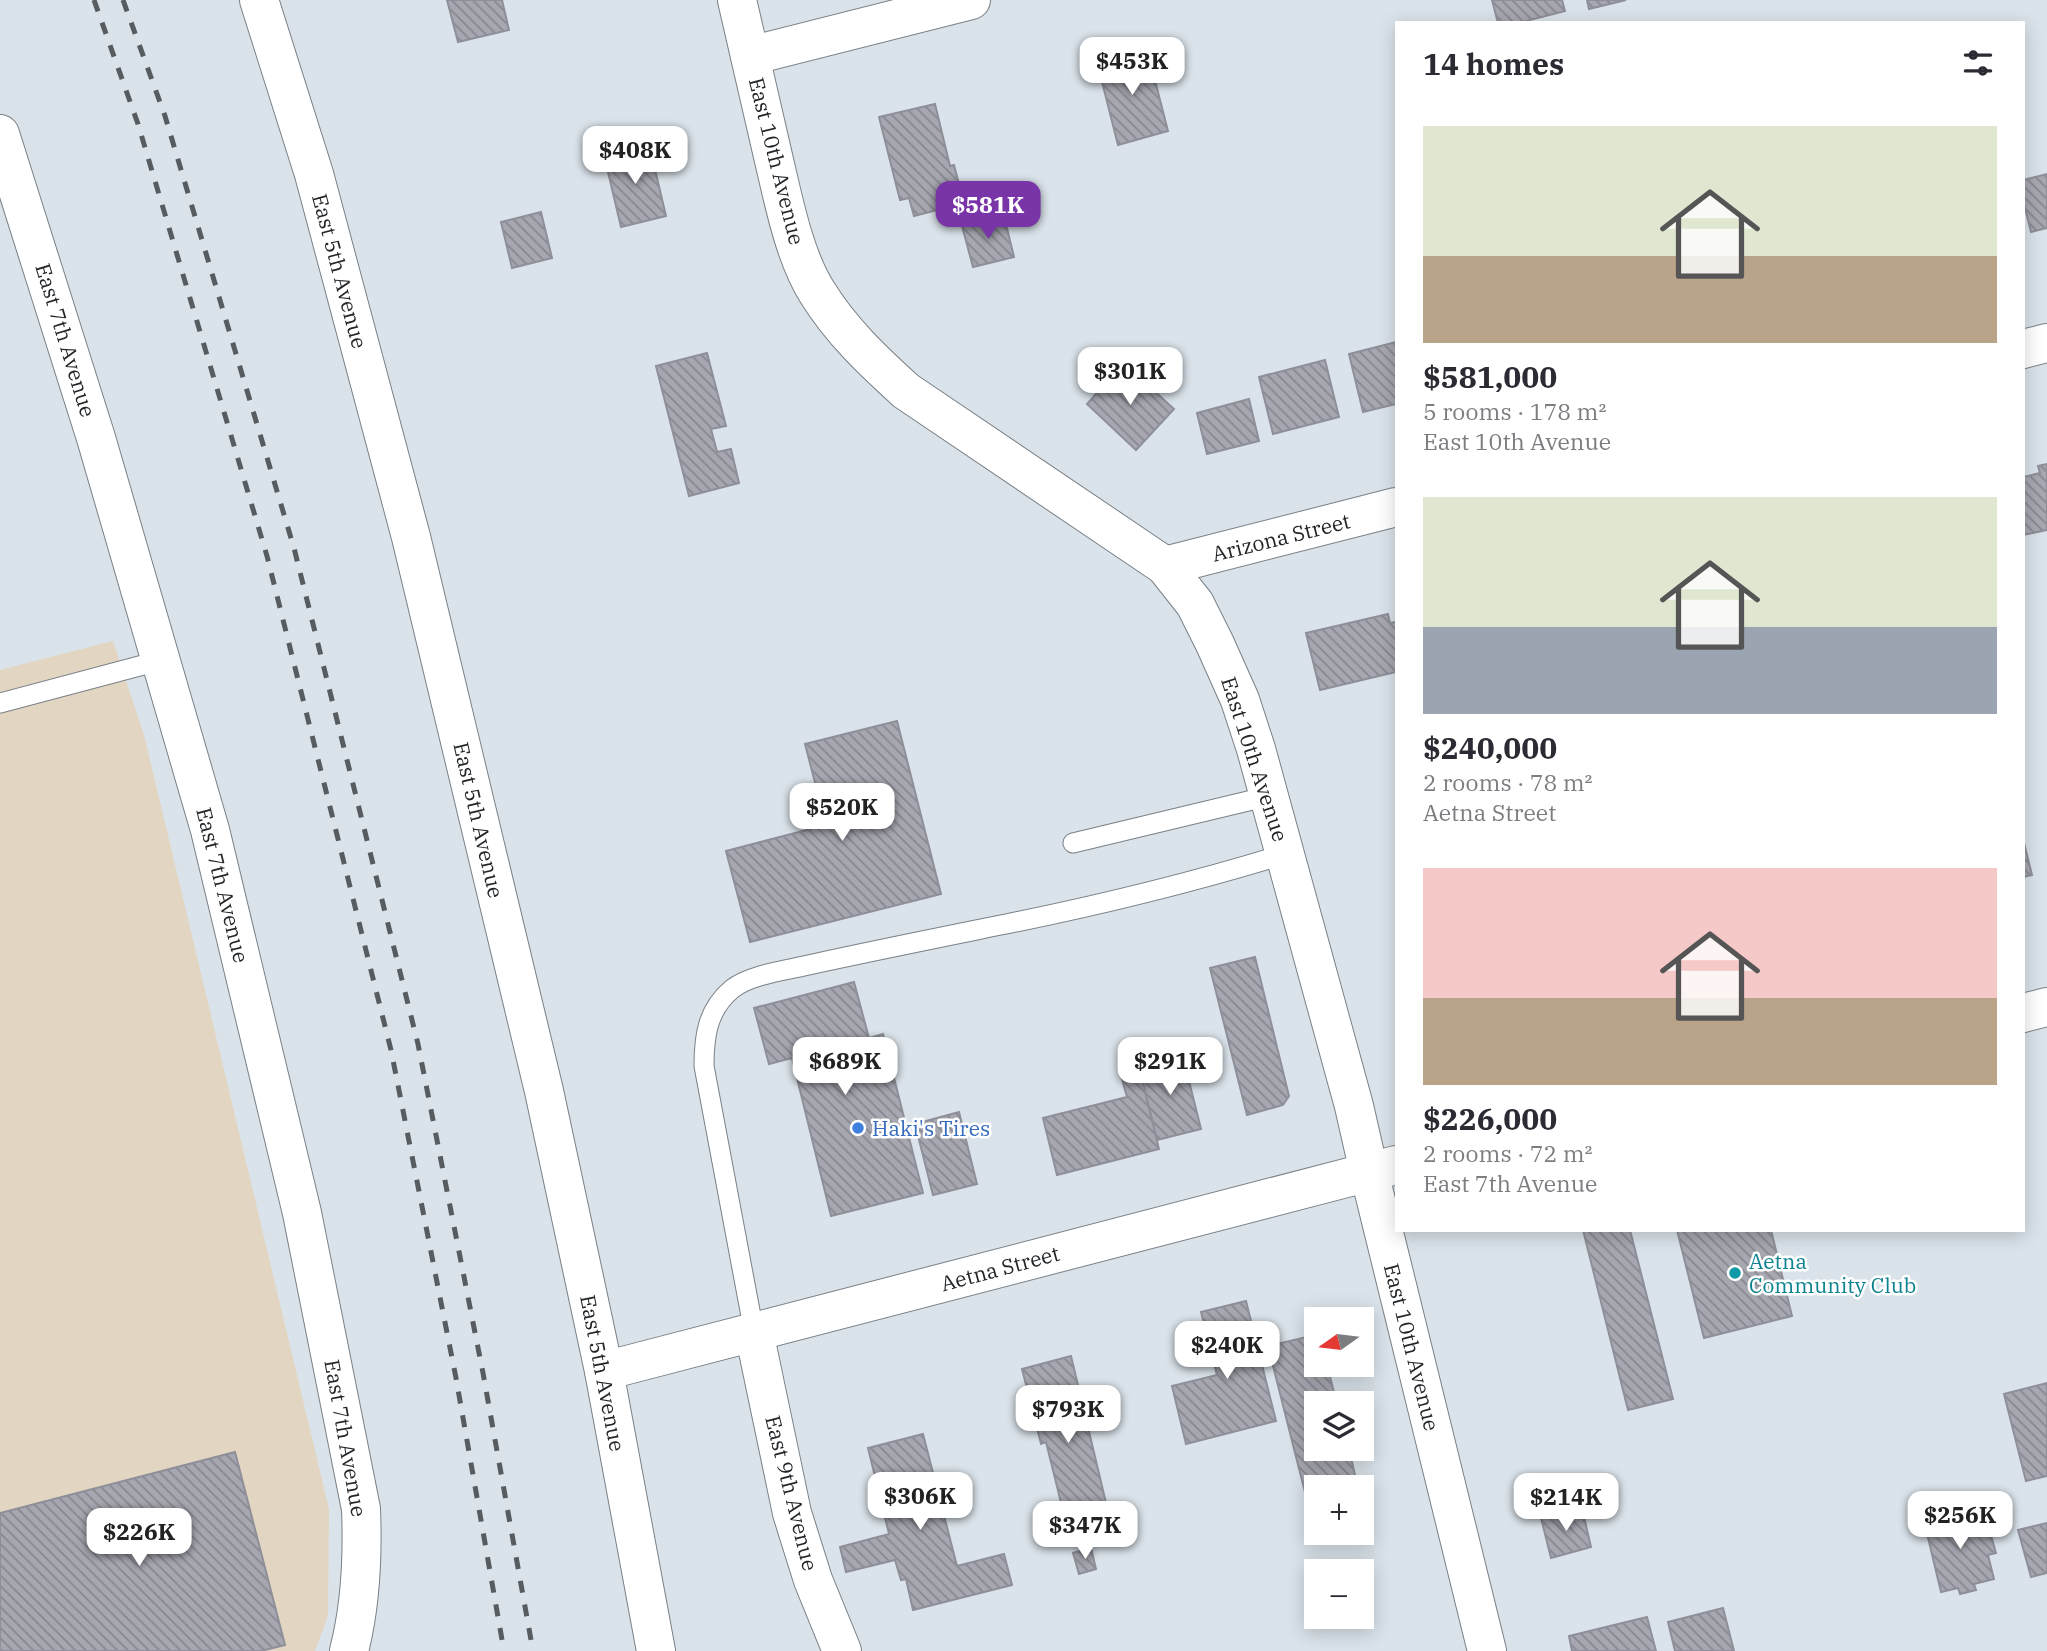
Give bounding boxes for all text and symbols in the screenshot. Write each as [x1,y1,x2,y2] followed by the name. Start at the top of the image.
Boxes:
[1083,38,1181,97] pin: $453K
[1423,44,1564,83] text: 14 homes
[1959,44,1997,82] icon: filters
[1096,45,1168,75] text: $453K
[743,74,811,248] street label: East 10th Avenue
[586,127,684,186] pin: $408K
[599,134,671,164] text: $408K
[1647,171,1773,297] icon: home
[939,182,1037,241] pin: $581K
[952,189,1024,219] text: $581K
[306,191,374,351] street label: East 5th Avenue
[29,260,103,420] street label: East 7th Avenue
[1081,348,1179,407] pin: $301K
[1094,355,1166,385] text: $301K
[1423,357,1557,396] text: $581,000
[1423,396,1606,426] text: 5 rooms · 178 m²
[1423,426,1611,456] text: East 10th Avenue
[1209,506,1353,568] street label: Arizona Street
[1647,542,1773,668] icon: home
[1215,673,1295,845] street label: East 10th Avenue
[1423,728,1557,767] text: $240,000
[447,739,511,901] street label: East 5th Avenue
[1423,767,1593,797] text: 2 rooms · 78 m²
[793,784,891,843] pin: $520K
[806,791,878,821] text: $520K
[1423,797,1556,827] text: Aetna Street
[190,804,256,966] street label: East 7th Avenue
[1647,913,1773,1039] icon: home
[796,1038,894,1097] pin: $689K
[1121,1038,1219,1097] pin: $291K
[809,1045,881,1075] text: $689K
[1134,1045,1206,1075] text: $291K
[1423,1099,1557,1138] text: $226,000
[872,1114,990,1142] place label: Haki's Tires
[850,1120,866,1136] marker: Haki's Tires
[1423,1138,1593,1168] text: 2 rooms · 72 m²
[1423,1168,1597,1198] text: East 7th Avenue
[938,1239,1062,1297] street label: Aetna Street
[1749,1247,1916,1299] place label: Aetna Community Club
[1378,1260,1446,1434] street label: East 10th Avenue
[1727,1265,1743,1281] marker: Aetna Community Club
[574,1292,632,1454] street label: East 5th Avenue
[1304,1307,1374,1377] north arrow
[1304,1307,1374,1629] map controls
[1178,1322,1276,1381] pin: $240K
[1191,1329,1263,1359] text: $240K
[318,1357,374,1519] street label: East 7th Avenue
[1019,1386,1117,1445] pin: $793K
[1304,1391,1374,1461] button: layers
[1032,1393,1104,1423] text: $793K
[759,1412,825,1574] street label: East 9th Avenue
[871,1472,969,1532] pin: $306K
[1517,1474,1615,1533] pin: $214K
[1304,1475,1374,1545] button: +
[884,1480,956,1510] text: $306K
[1530,1481,1602,1511] text: $214K
[1911,1492,2009,1551] pin: $256K
[1924,1499,1996,1529] text: $256K
[1036,1502,1134,1561] pin: $347K
[90,1508,188,1568] pin: $226K
[1049,1509,1121,1539] text: $347K
[103,1516,175,1546] text: $226K
[1304,1559,1374,1629] button: −

